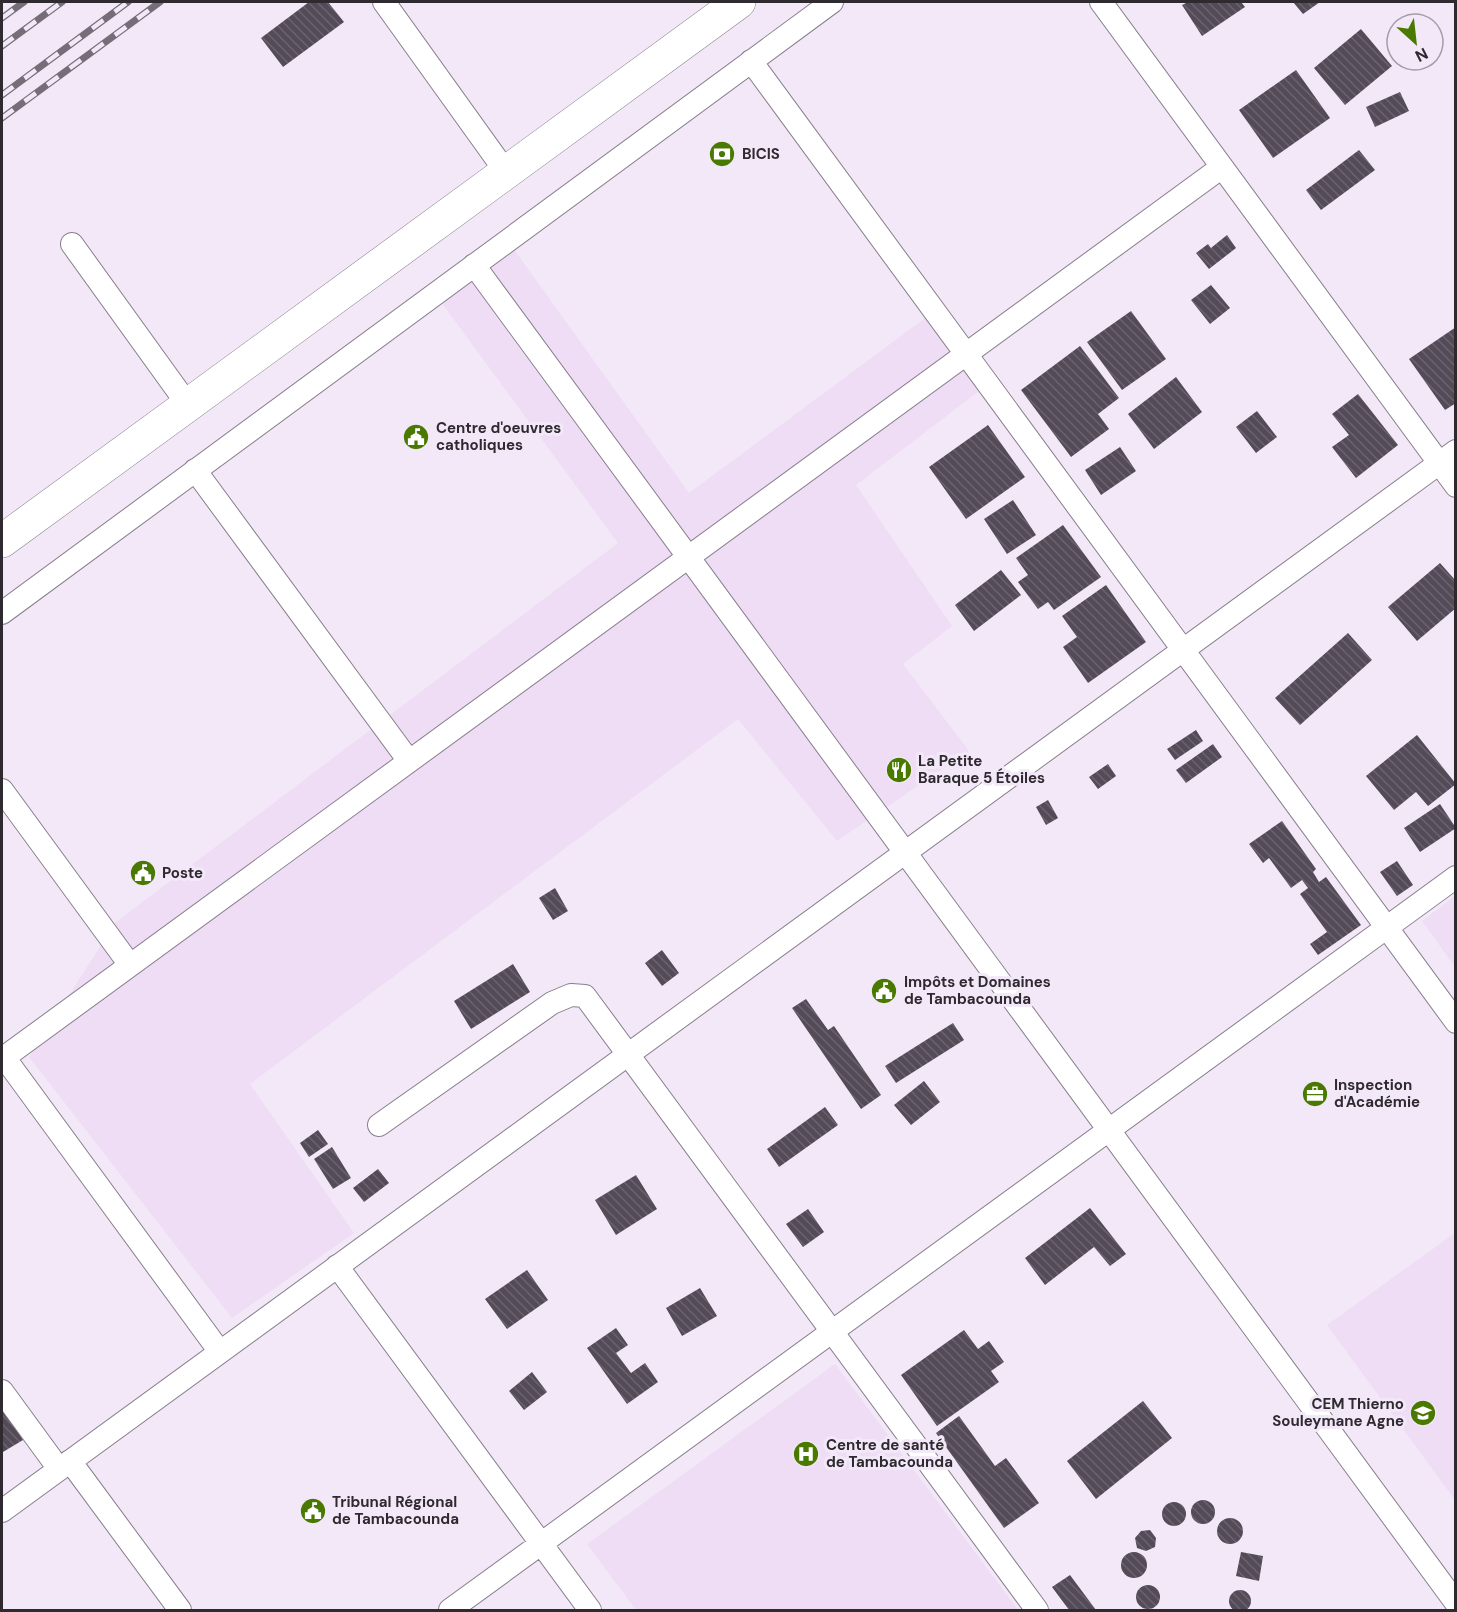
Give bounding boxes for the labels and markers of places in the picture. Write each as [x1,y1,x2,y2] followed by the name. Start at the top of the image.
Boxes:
[707,139,737,169] bank icon: BICIS
[742,144,780,164] place label: BICIS
[436,418,561,455] place label: Centre d'oeuvres catholiques
[401,422,431,452] public building icon: Centre d'oeuvres catholiques
[918,751,1045,788] place label: La Petite Baraque 5 Étoiles
[884,755,914,785] restaurant icon: La Petite Baraque 5 Étoiles
[128,858,158,888] public building icon: Poste
[162,863,203,883] place label: Poste
[904,972,1051,1009] place label: Impôts et Domaines de Tambacounda
[869,976,899,1006] public building icon: Impôts et Domaines de Tambacounda
[1334,1075,1420,1112] place label: Inspection d'Académie
[1300,1079,1330,1109] office icon: Inspection d'Académie
[1272,1394,1404,1431] place label: CEM Thierno Souleymane Agne
[1408,1398,1438,1428] school or university icon: CEM Thierno Souleymane Agne
[826,1435,953,1472] place label: Centre de santé de Tambacounda
[791,1439,821,1469] hospital icon: Centre de santé de Tambacounda
[332,1492,459,1529] place label: Tribunal Régional de Tambacounda
[298,1496,328,1526] public building icon: Tribunal Régional de Tambacounda

